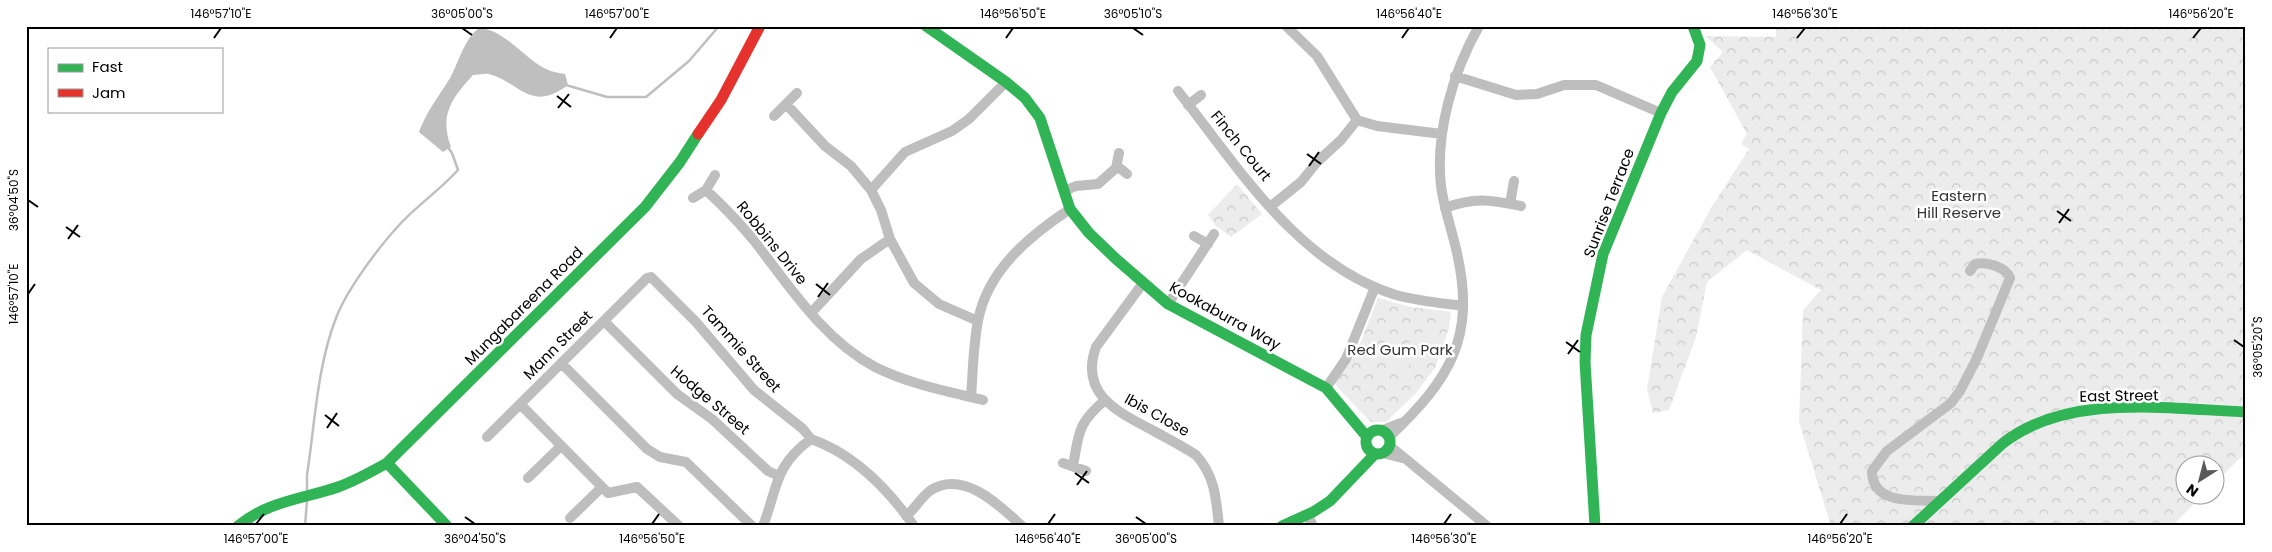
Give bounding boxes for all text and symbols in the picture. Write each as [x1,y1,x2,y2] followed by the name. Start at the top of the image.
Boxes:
[191,5,251,22] text: 146°57'10"E
[431,5,493,22] text: 36°05'00"S
[585,5,649,22] text: 146°57'00"E
[980,5,1046,22] text: 146°56'50"E
[1104,5,1162,22] text: 36°05'10"S
[1376,5,1442,22] text: 146°56'40"E
[1772,5,1838,22] text: 146°56'30"E
[2168,5,2234,22] text: 146°56'20"E
[48,48,222,112] legend
[92,56,123,77] text: Fast
[92,82,126,103] text: Jam
[1206,106,1276,185] street label: Finch Court
[1578,145,1639,261] street label: Sunrise Terrace
[5,169,22,231] text: 36°04'50"S
[1917,185,2001,223] park label: Eastern Hill Reserve
[732,197,813,289] street label: Robbins Drive
[460,242,588,370] street label: Mungabareena Road
[5,264,22,324] text: 146°57'10"E
[1166,276,1285,355] street label: Kookaburra Way
[697,301,786,397] street label: Tammie Street
[518,305,597,384] street label: Mann Street
[2249,316,2266,378] text: 36°05'20"S
[1347,339,1453,360] park label: Red Gum Park
[666,360,754,439] street label: Hodge Street
[2079,384,2159,407] street label: East Street
[1121,388,1194,441] street label: Ibis Close
[2174,454,2224,504] north arrow
[2182,479,2202,502] text: N
[224,530,288,547] text: 146°57'00"E
[444,530,506,547] text: 36°04'50"S
[619,530,685,547] text: 146°56'50"E
[1015,530,1081,547] text: 146°56'40"E
[1115,530,1177,547] text: 36°05'00"S
[1411,530,1477,547] text: 146°56'30"E
[1807,530,1873,547] text: 146°56'20"E

